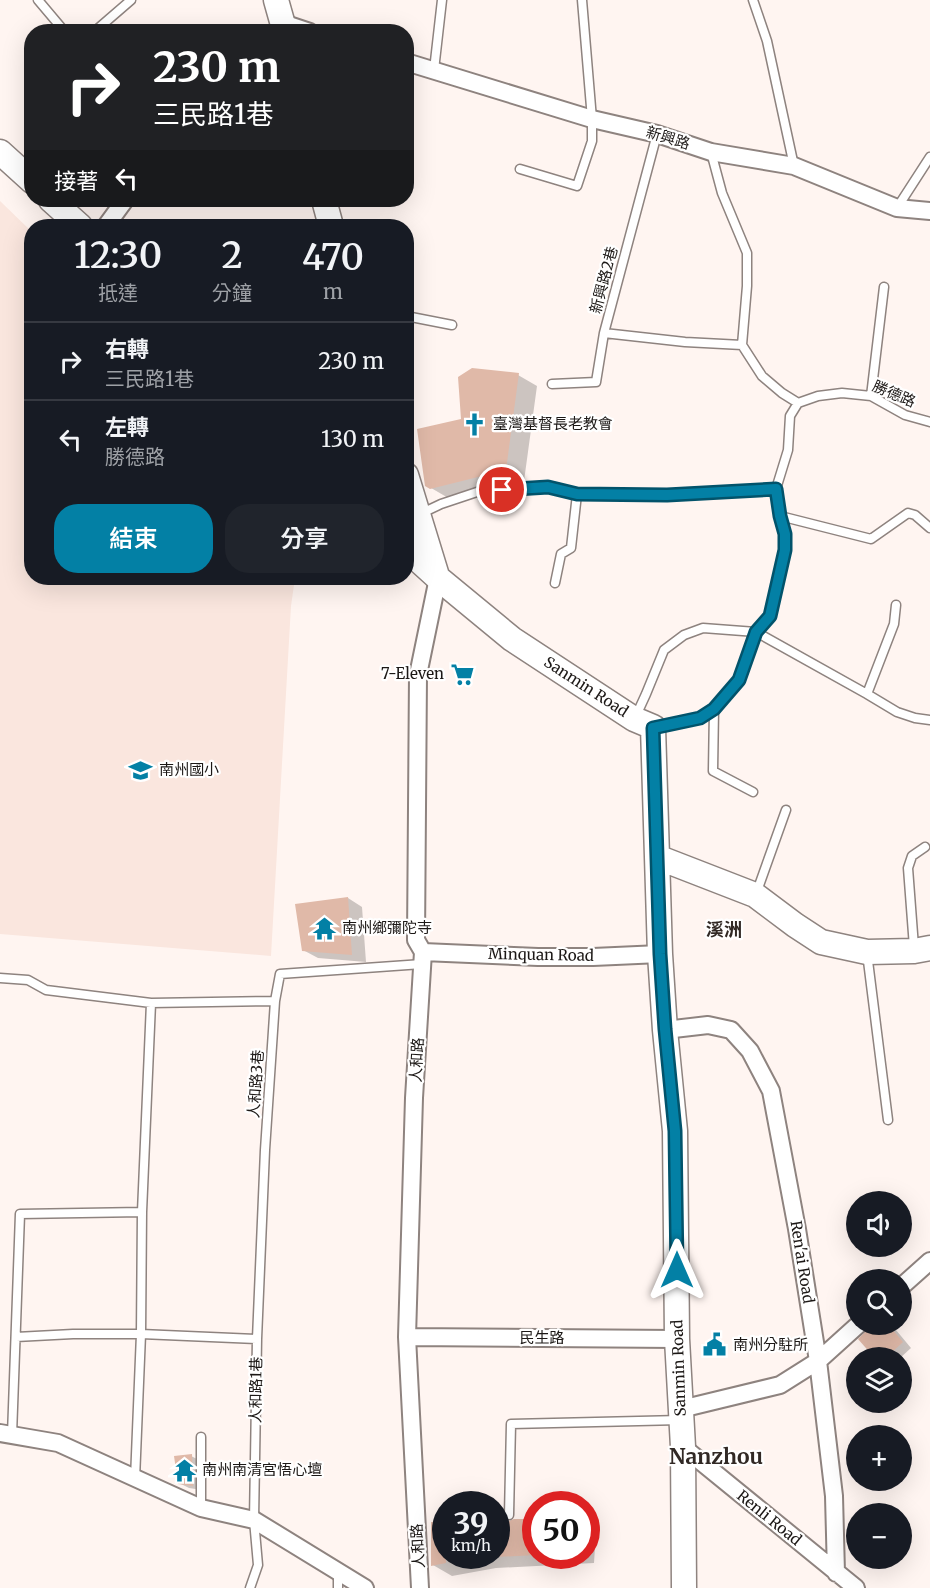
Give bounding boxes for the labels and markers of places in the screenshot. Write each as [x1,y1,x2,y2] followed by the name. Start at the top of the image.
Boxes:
[462,411,488,437] church icon: 臺灣基督長老教會
[493,414,613,433] place label: 臺灣基督長老教會
[476,464,527,515] pin
[449,661,475,687] supermarket icon: 7-Eleven
[381,664,444,683] place label: 7-Eleven
[128,757,154,783] school or university icon: 南州國小
[159,760,219,779] place label: 南州國小
[311,915,337,941] temple icon: 南州鄉彌陀寺
[342,918,432,937] place label: 南州鄉彌陀寺
[702,1332,728,1358] public building icon: 南州分駐所
[733,1335,808,1354] place label: 南州分駐所
[171,1457,197,1483] temple icon: 南州南清宮悟心壇
[202,1460,322,1479] place label: 南州南清宮悟心壇

